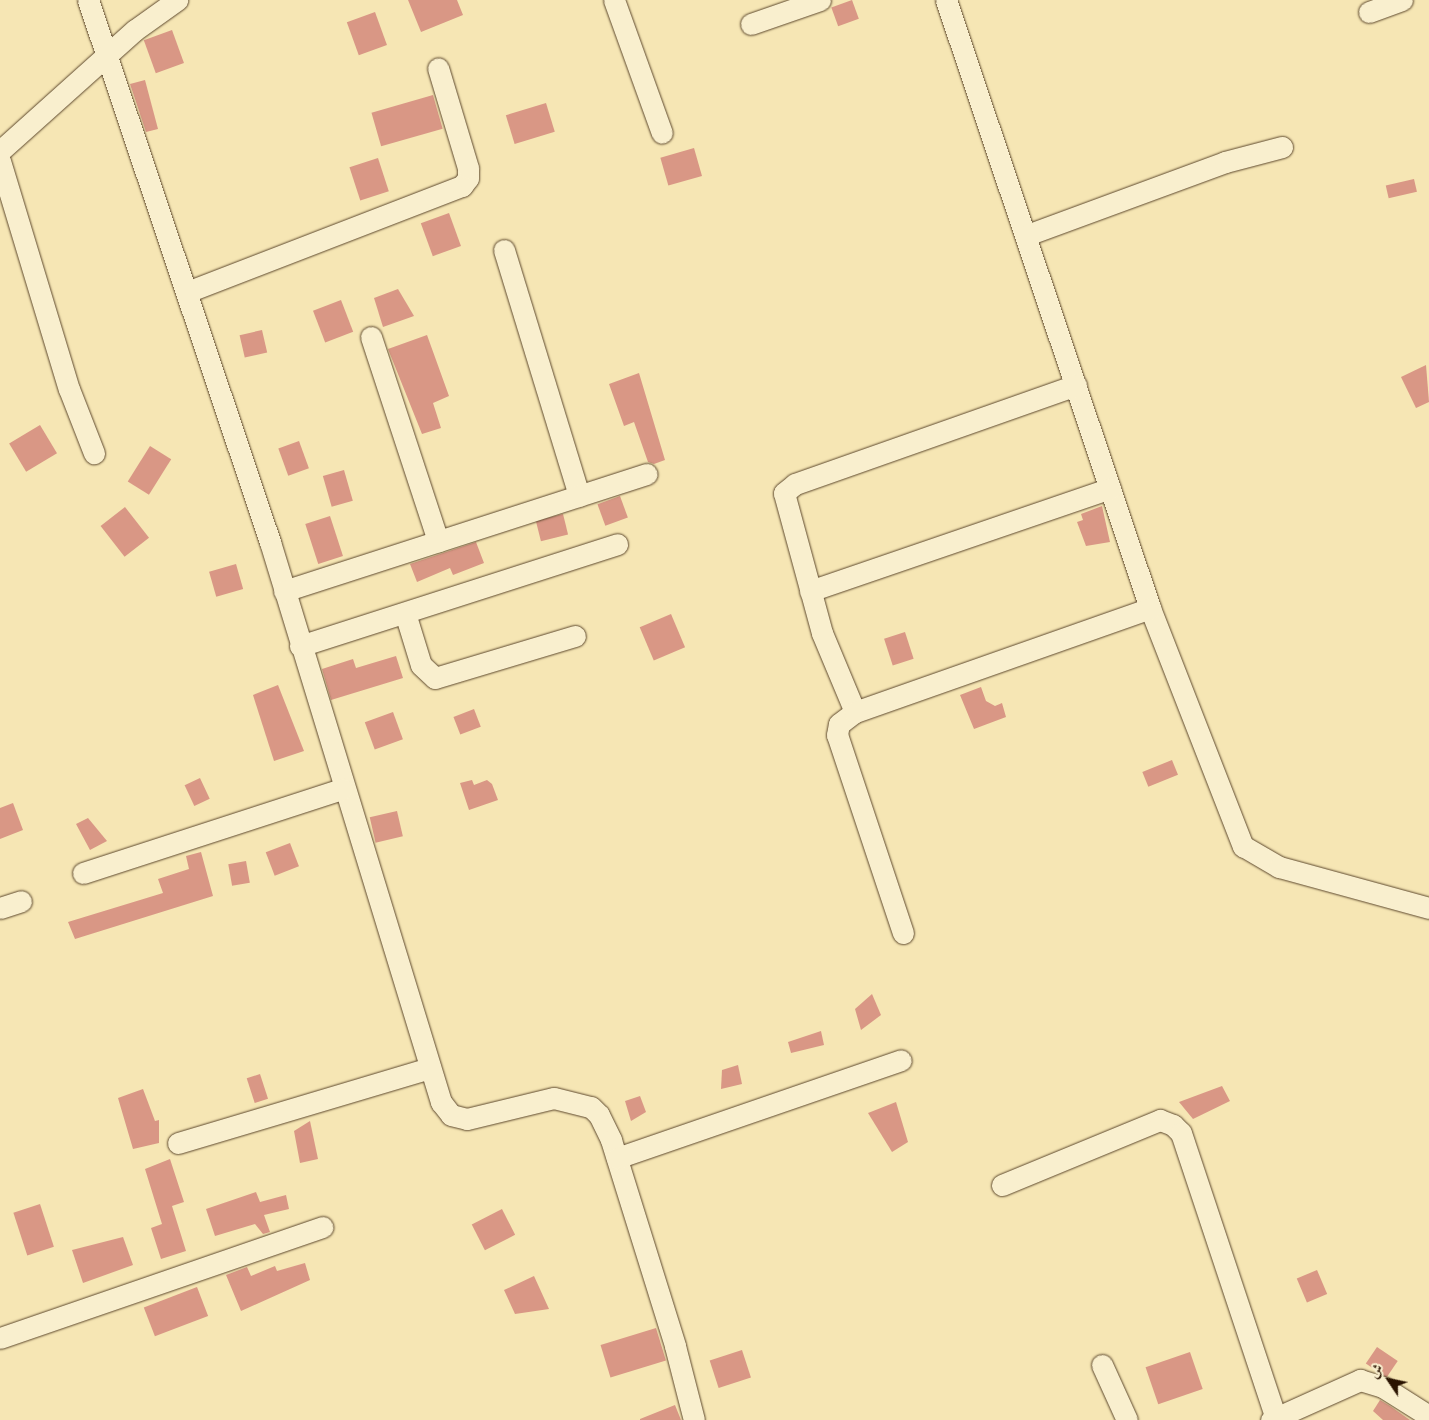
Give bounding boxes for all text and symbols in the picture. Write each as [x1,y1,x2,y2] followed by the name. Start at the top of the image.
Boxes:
[1364,1355,1414,1405] north arrow
[1364,1360,1388,1382] text: ش

